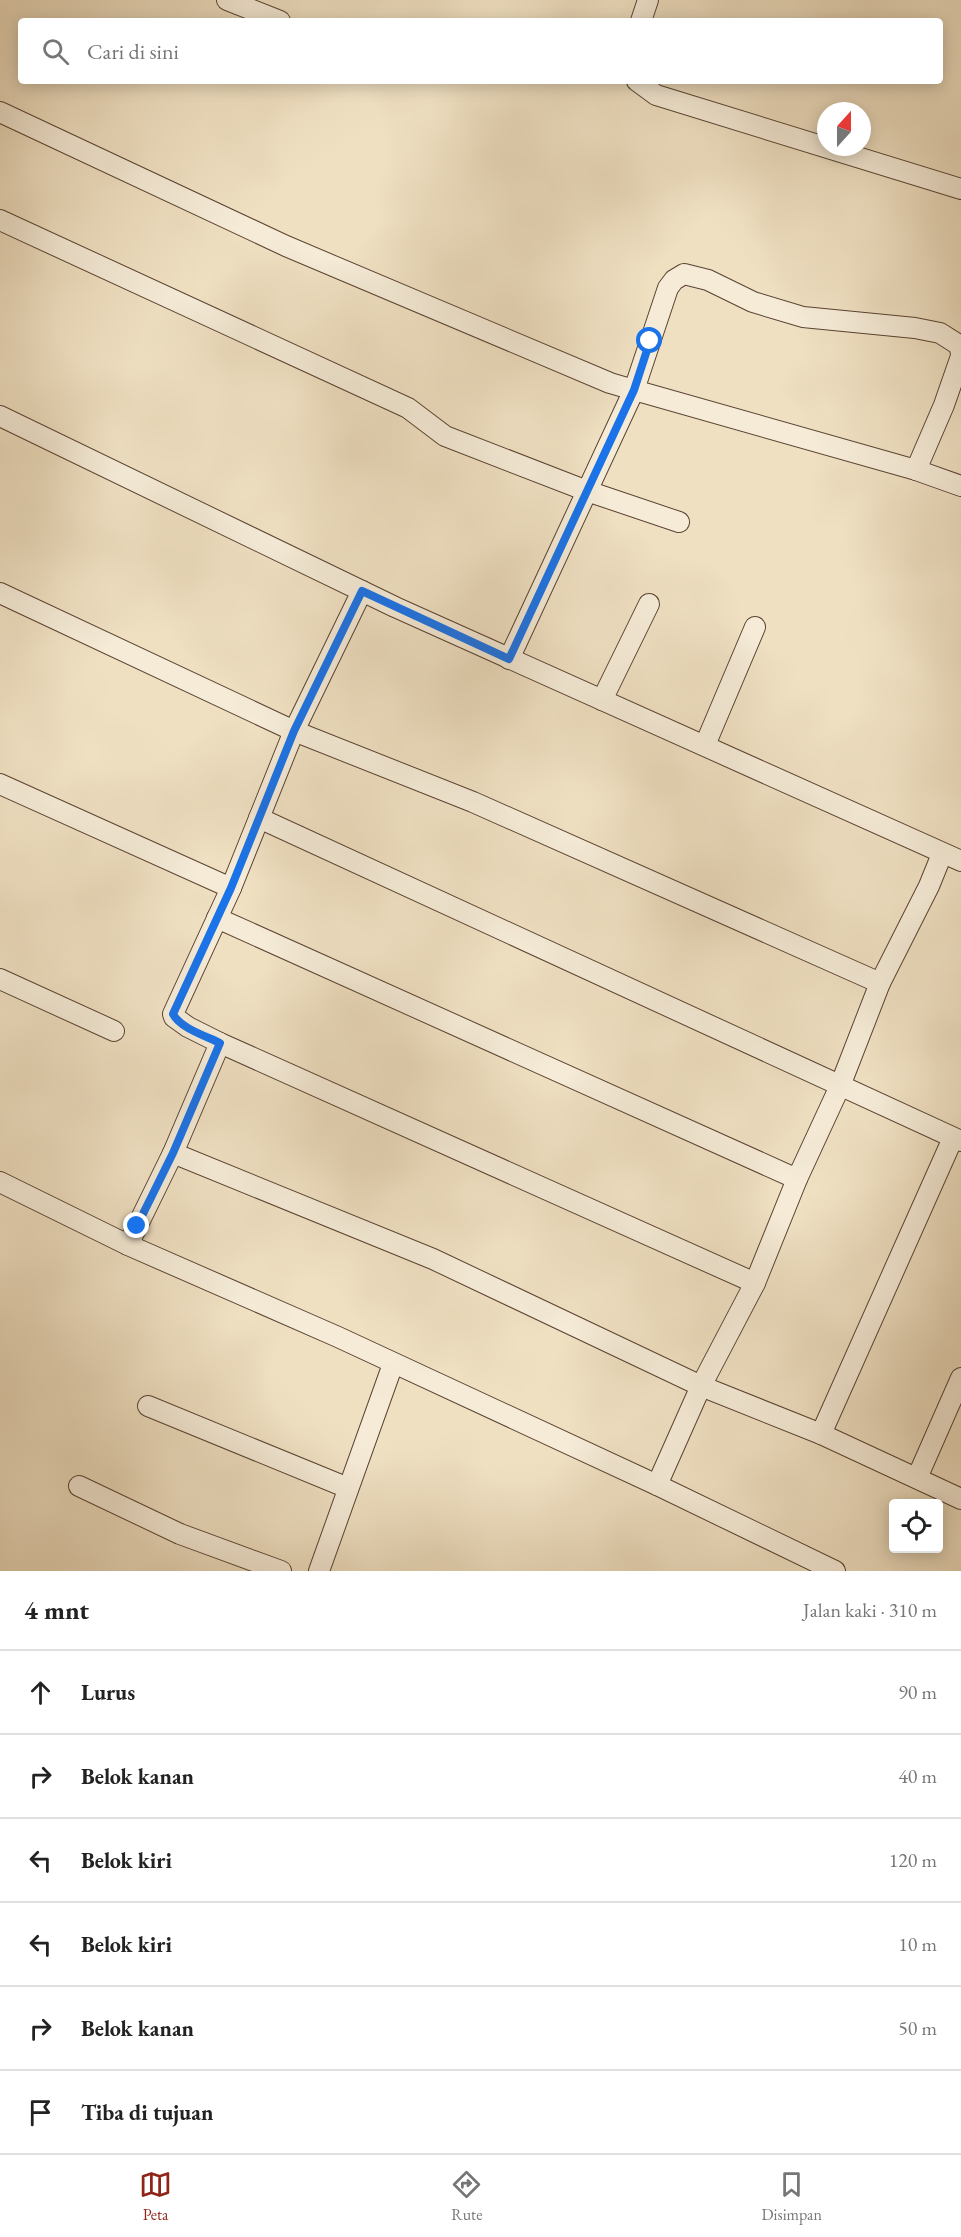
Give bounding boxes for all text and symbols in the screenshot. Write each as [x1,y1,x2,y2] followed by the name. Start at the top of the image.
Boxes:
[18,18,943,84] search box
[39,35,72,68] icon: search
[87,37,179,66] text: Cari di sini
[817,102,871,156] north arrow
[636,327,662,353] route start
[123,1212,149,1238] route end
[889,1499,943,1553] map controls
[889,1499,943,1553] button: locate
[24,1593,89,1627] text: 4 mnt
[803,1597,937,1623] text: Jalan kaki · 310 m
[24,1676,57,1709] icon: ahead
[81,1678,135,1707] text: Lurus
[898,1679,937,1705] text: 90 m
[24,1760,57,1793] icon: right
[81,1762,194,1791] text: Belok kanan
[898,1763,937,1789] text: 40 m
[24,1844,57,1877] icon: left
[81,1846,172,1875] text: Belok kiri
[889,1847,937,1873] text: 120 m
[24,1928,57,1961] icon: left
[81,1930,172,1959] text: Belok kiri
[898,1931,937,1957] text: 10 m
[24,2012,57,2045] icon: right
[81,2014,194,2043] text: Belok kanan
[898,2015,937,2041] text: 50 m
[24,2096,57,2129] icon: arrive
[81,2098,213,2127] text: Tiba di tujuan
[139,2168,172,2225] tab: Peta
[450,2168,483,2225] tab: Rute
[762,2168,822,2225] tab: Disimpan

